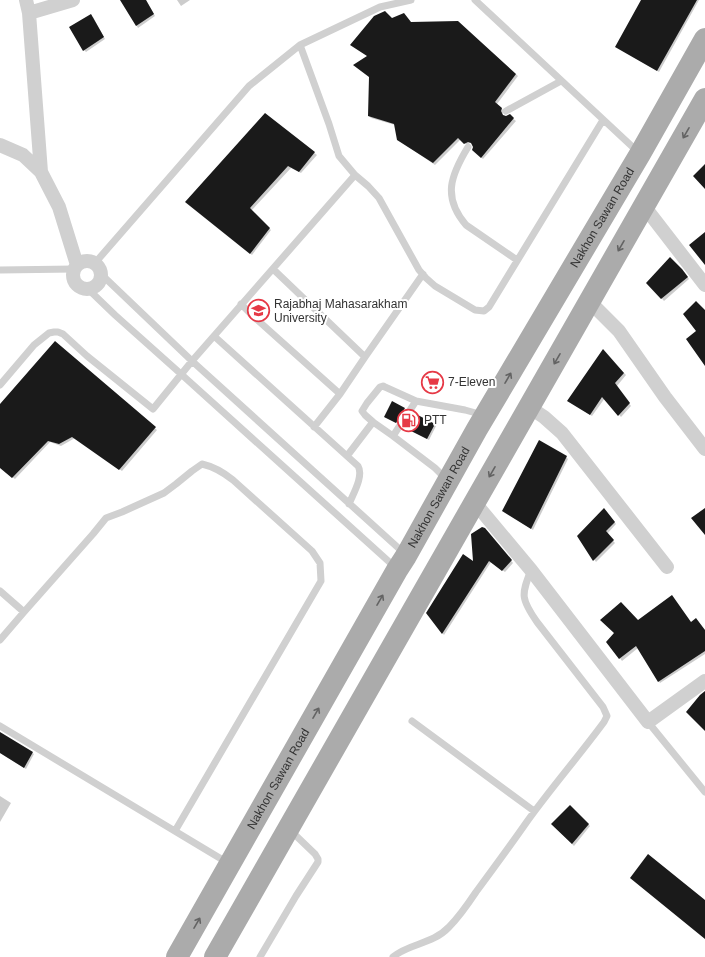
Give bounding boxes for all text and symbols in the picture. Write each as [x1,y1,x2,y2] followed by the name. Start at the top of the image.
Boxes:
[681,127,689,139] one-way arrow
[567,165,637,270] street label: Nakhon Sawan Road
[617,240,625,252] one-way arrow
[274,297,407,325] place label: Rajabhaj Mahasarakham University
[245,298,271,324] school or university icon: Rajabhaj Mahasarakham University
[552,353,560,365] one-way arrow
[420,369,446,395] supermarket icon: 7-Eleven
[504,372,512,384] one-way arrow
[448,375,495,389] place label: 7-Eleven
[396,407,422,433] fuel station icon: PTT
[424,413,447,427] place label: PTT
[405,444,473,550] street label: Nakhon Sawan Road
[488,465,496,477] one-way arrow
[377,594,385,606] one-way arrow
[313,707,321,719] one-way arrow
[244,726,312,832] street label: Nakhon Sawan Road
[193,917,201,929] one-way arrow

